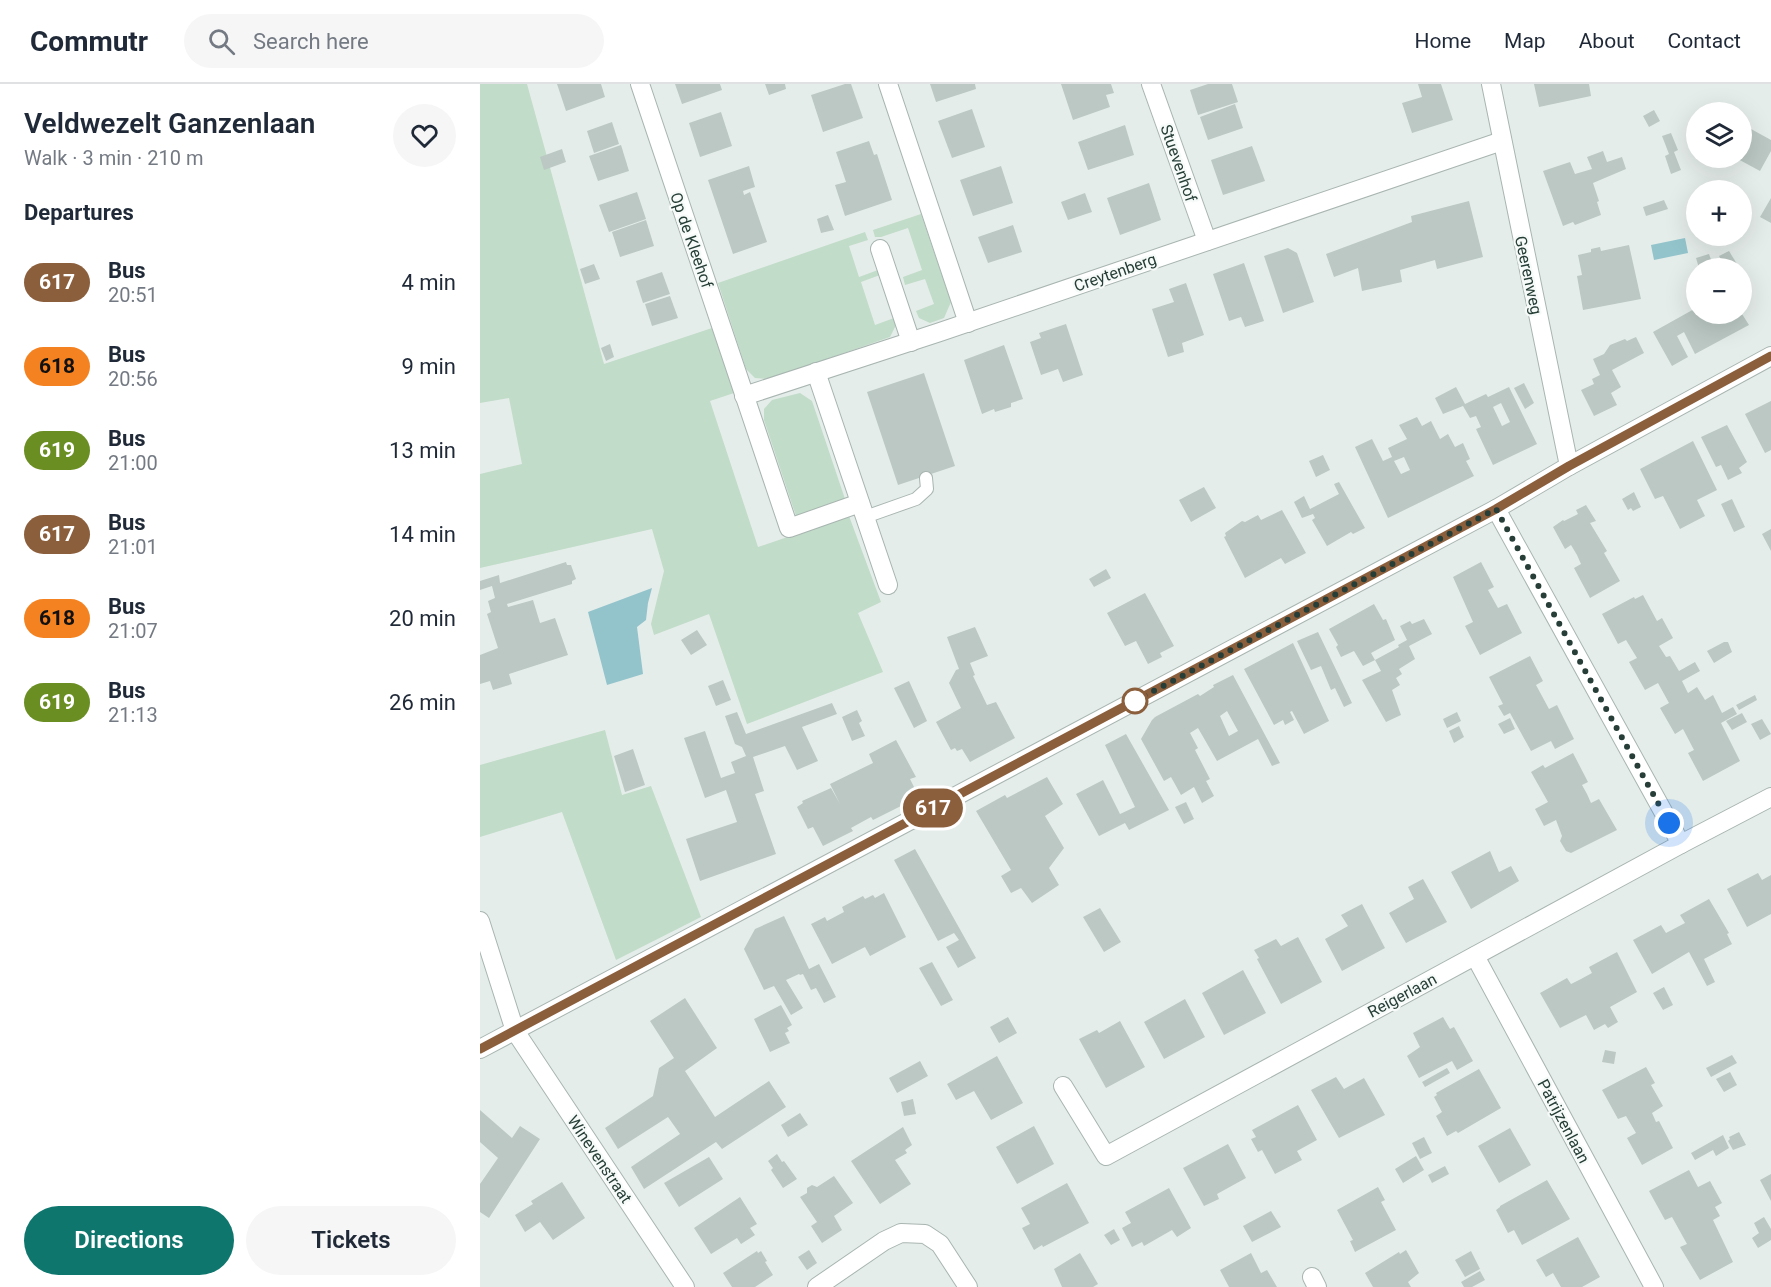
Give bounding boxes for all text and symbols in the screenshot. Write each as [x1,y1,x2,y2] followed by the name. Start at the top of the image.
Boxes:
[184,14,604,68] search box
[30,25,148,58] text: Commutr
[205,25,238,58] icon: search
[253,29,369,54] text: Search here
[1415,29,1471,53] text: Home
[1504,29,1546,53] text: Map
[1579,29,1635,53] text: About
[1668,29,1741,53] text: Contact
[1686,102,1752,324] map controls
[1686,102,1752,168] button: layers
[393,104,456,167] button: heart
[24,107,315,140] text: Veldwezelt Ganzenlaan
[1156,122,1201,205] street label: Stuevenhof
[24,146,203,170] text: Walk · 3 min · 210 m
[1686,180,1752,246] button: +
[666,190,717,291] street label: Op de Kleehof
[24,200,134,225] text: Departures
[1511,234,1546,316] street label: Geerenweg
[1071,250,1159,295] street label: Creytenberg
[108,258,146,283] text: Bus
[1686,258,1752,324] button: −
[39,270,75,294] text: 617
[401,270,456,295] text: 4 min
[108,283,158,307] text: 20:51
[108,342,146,367] text: Bus
[39,354,75,378] text: 618
[401,354,456,379] text: 9 min
[108,367,158,391] text: 20:56
[108,426,146,451] text: Bus
[39,438,75,462] text: 619
[389,438,456,463] text: 13 min
[108,451,158,475] text: 21:00
[108,510,146,535] text: Bus
[39,522,75,546] text: 617
[389,522,456,547] text: 14 min
[108,535,158,559] text: 21:01
[108,594,146,619] text: Bus
[39,606,75,630] text: 618
[389,606,456,631] text: 20 min
[108,619,158,643] text: 21:07
[108,678,146,703] text: Bus
[1122,688,1148,714] unlabelled marker
[39,690,75,714] text: 619
[389,690,456,715] text: 26 min
[108,703,158,727] text: 21:13
[898,788,968,828] line badge: 617
[915,796,951,820] text: 617
[1654,808,1684,838] your location
[1365,969,1440,1021] street label: Reigerlaan
[1533,1076,1594,1166] street label: Patrijzenlaan
[563,1112,636,1207] street label: Winevenstraat
[24,1206,234,1275] button: Directions
[246,1206,456,1275] button: Tickets

